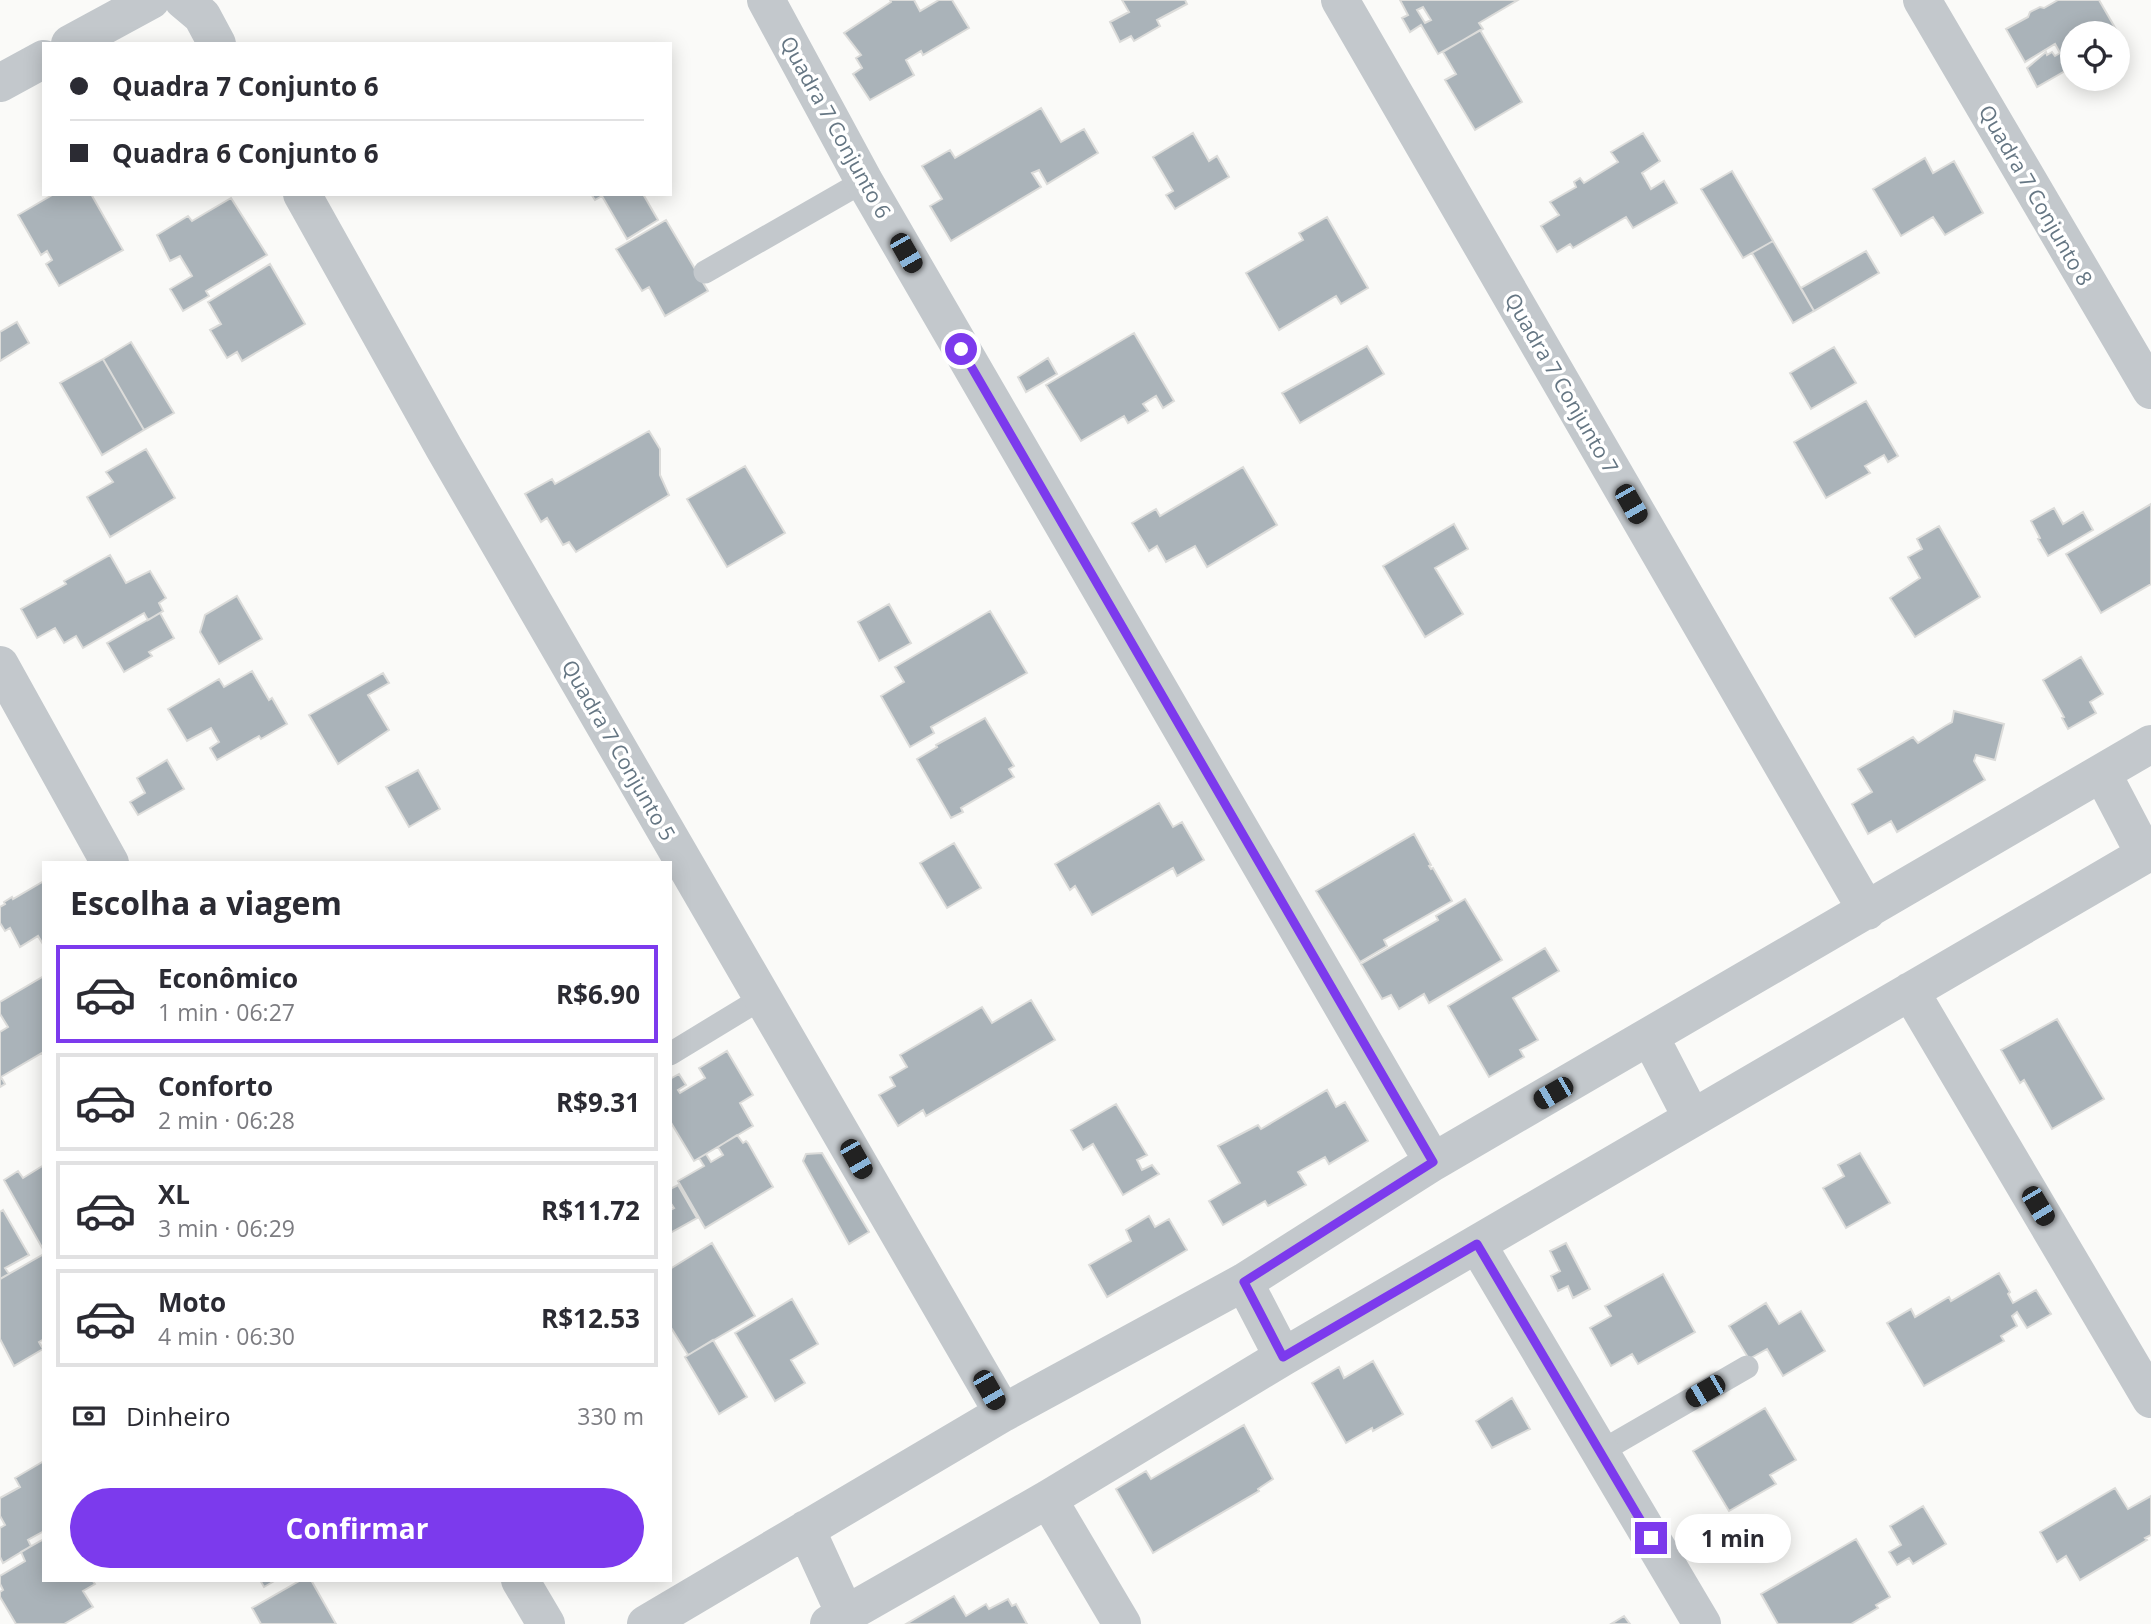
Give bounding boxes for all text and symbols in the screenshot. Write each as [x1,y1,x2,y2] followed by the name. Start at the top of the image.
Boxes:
[2060,21,2130,91] map controls
[2060,21,2130,91] button: locate
[774,31,898,223] street label: Quadra 7 Conjunto 6
[112,68,379,104] text: Quadra 7 Conjunto 6
[1973,100,2099,290] street label: Quadra 7 Conjunto 8
[112,135,379,171] text: Quadra 6 Conjunto 6
[887,230,926,276] car
[1499,288,1625,478] street label: Quadra 7 Conjunto 7
[945,333,977,365] route start
[1612,481,1651,527] car
[556,655,682,845] street label: Quadra 7 Conjunto 5
[70,881,342,924] text: Escolha a viagem
[158,960,298,996] text: Econômico
[74,963,137,1026] icon: car
[556,976,640,1012] text: R$6.90
[158,996,295,1028] text: 1 min · 06:27
[158,1068,273,1104] text: Conforto
[74,1071,137,1134] icon: car
[1530,1073,1577,1113] car
[556,1084,640,1120] text: R$9.31
[158,1104,295,1136] text: 2 min · 06:28
[837,1136,876,1182] car
[158,1176,190,1212] text: XL
[74,1179,137,1242] icon: car
[2019,1183,2058,1229] car
[541,1192,640,1228] text: R$11.72
[158,1212,295,1244] text: 3 min · 06:29
[158,1284,226,1320] text: Moto
[74,1287,137,1350] icon: car
[541,1300,640,1336] text: R$12.53
[158,1320,295,1352] text: 4 min · 06:30
[970,1367,1009,1413] car
[1682,1371,1729,1411] car
[70,1397,108,1435] icon: cash
[126,1398,231,1434] text: Dinheiro
[577,1400,644,1432] text: 330 m
[70,1488,644,1568] button: Confirmar
[1676,1514,1791,1562] callout: 1 min
[1635,1522,1667,1554] route end
[1701,1522,1765,1554] text: 1 min

